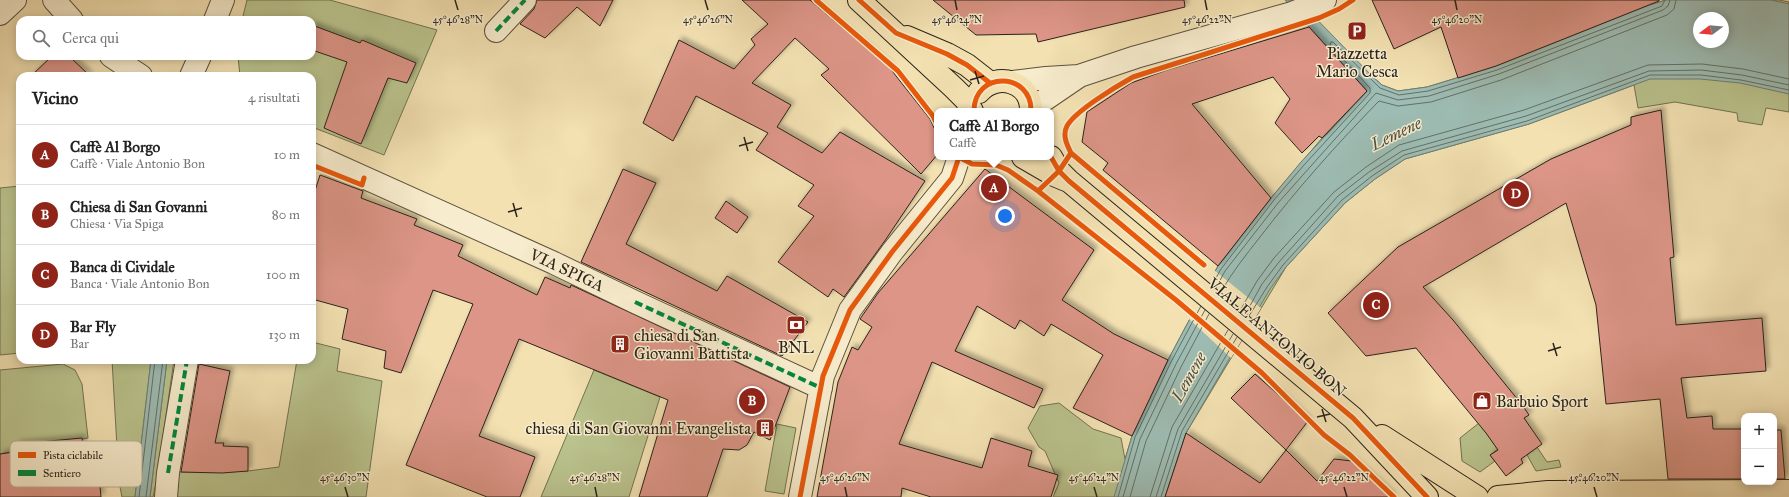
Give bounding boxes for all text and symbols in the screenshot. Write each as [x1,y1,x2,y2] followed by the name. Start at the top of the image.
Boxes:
[1693,12,1729,48] north arrow
[433,14,484,26] text: 45°46'28"N
[683,14,734,26] text: 45°46'26"N
[932,14,983,26] text: 45°46'24"N
[1182,14,1233,26] text: 45°46'22"N
[1432,14,1483,26] text: 45°46'20"N
[16,16,316,60] search box
[1346,20,1368,42] parking icon: Piazzetta Mario Cesca
[30,27,52,49] icon: search
[62,29,119,47] text: Cerca qui
[1316,44,1398,81] place label: Piazzetta Mario Cesca
[32,88,78,109] text: Vicino
[248,90,300,106] text: 4 risultati
[934,108,1054,160] popup
[1366,112,1425,156] water label: Lemene
[949,117,1039,135] text: Caffè Al Borgo
[949,135,976,151] text: Caffè
[70,138,160,156] text: Caffè Al Borgo
[41,147,49,163] text: A
[274,147,300,163] text: 10 m
[70,156,205,172] text: Caffè · Viale Antonio Bon
[981,173,1007,203] pin: A
[1503,179,1529,209] pin: D
[70,198,207,216] text: Chiesa di San Govanni
[995,206,1015,226] your location
[41,207,49,223] text: B
[272,207,300,223] text: 80 m
[70,216,164,232] text: Chiesa · Via Spiga
[526,244,607,296] street label: VIA SPIGA
[70,258,175,276] text: Banca di Cividale
[41,267,49,283] text: C
[266,267,300,283] text: 100 m
[1203,273,1350,401] street label: VIALE ANTONIO BON
[70,276,210,292] text: Banca · Viale Antonio Bon
[1363,290,1389,320] pin: C
[785,314,807,336] bank icon: BNL
[70,318,116,336] text: Bar Fly
[634,326,749,363] place label: chiesa di San Giovanni Battista
[40,327,50,343] text: D
[268,327,300,343] text: 130 m
[609,333,631,355] building icon: chiesa di San Giovanni Battista
[70,336,89,352] text: Bar
[778,338,814,357] place label: BNL
[1166,348,1212,406] water label: Lemene
[739,386,765,416] pin: B
[1471,390,1493,412] shop icon: Barbuio Sport
[1496,392,1589,411] place label: Barbuio Sport
[1741,413,1777,485] map controls
[1741,413,1777,449] button: +
[754,417,776,439] building icon: chiesa di San Giovanni Evangelista
[525,419,751,439] place label: chiesa di San Giovanni Evangelista
[10,441,142,487] legend
[43,449,103,462] text: Pista ciclabile
[1741,449,1777,485] button: −
[43,467,81,480] text: Sentiero
[320,472,371,484] text: 45°46'30"N
[570,472,621,484] text: 45°46'28"N
[820,472,871,484] text: 45°46'26"N
[1069,472,1120,484] text: 45°46'24"N
[1319,472,1370,484] text: 45°46'22"N
[1569,472,1620,484] text: 45°46'20"N

